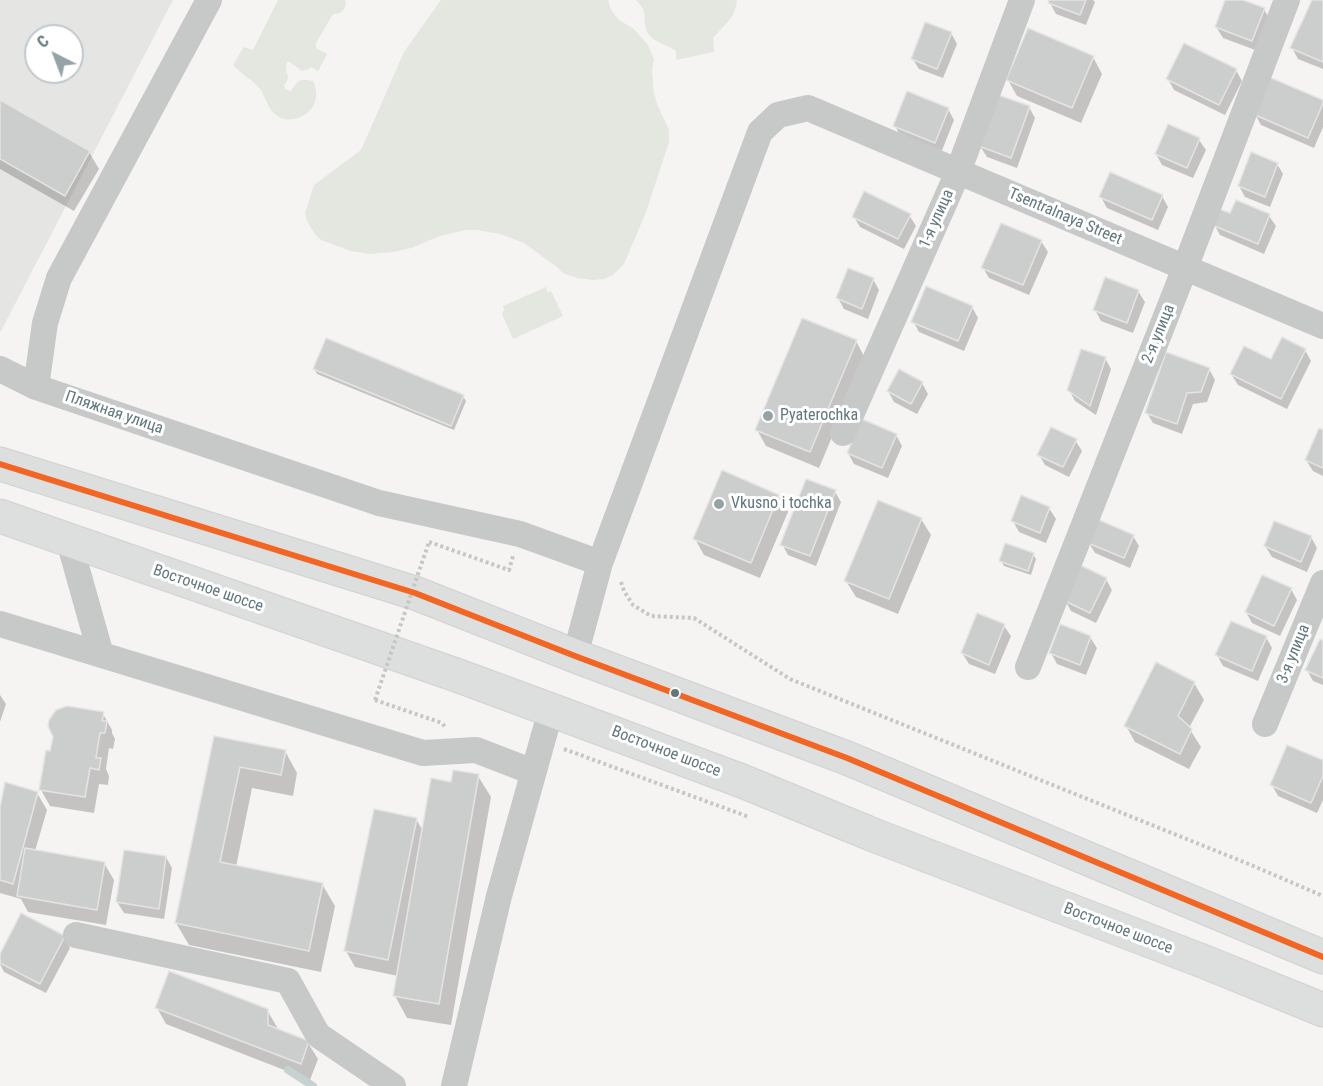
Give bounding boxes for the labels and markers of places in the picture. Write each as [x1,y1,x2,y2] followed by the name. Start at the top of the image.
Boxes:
[780,406,858,426] place label: Pyaterochka
[761,409,775,423] marker: Pyaterochka
[731,494,832,514] place label: Vkusno i tochka
[712,497,726,511] marker: Vkusno i tochka
[669,687,681,699] unlabelled marker

